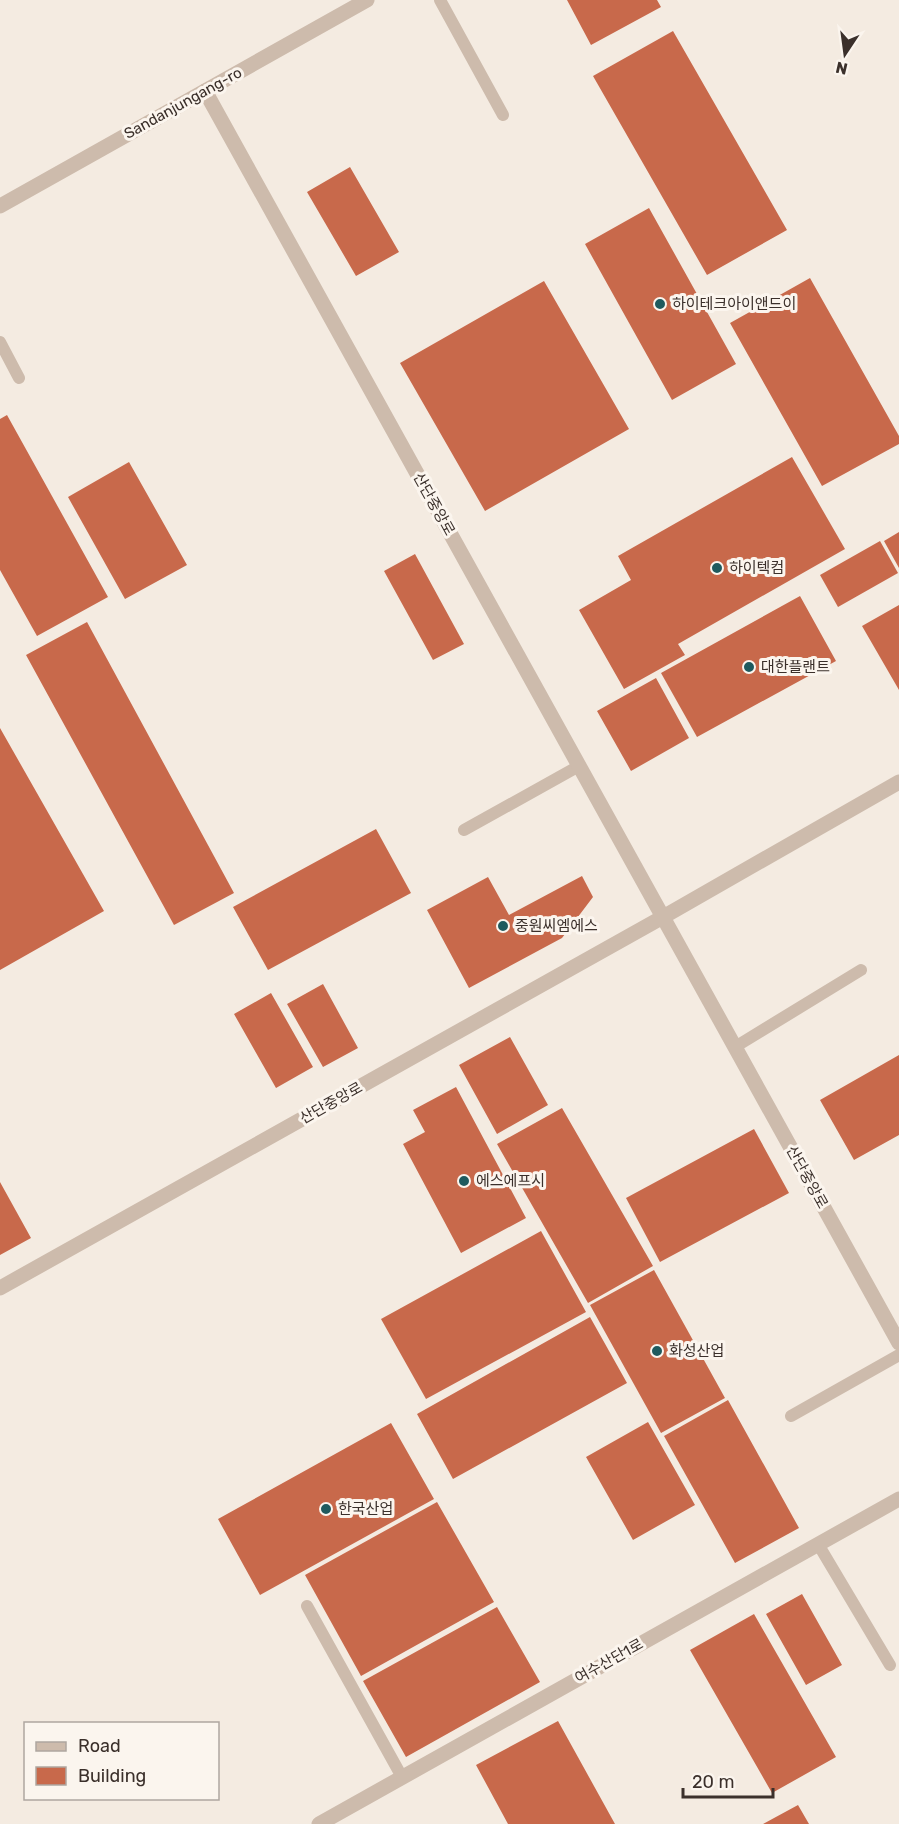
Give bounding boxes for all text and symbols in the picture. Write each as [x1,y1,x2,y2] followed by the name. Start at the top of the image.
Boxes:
[815,24,875,84] north arrow
[834,58,849,79] text: N
[121,63,245,143] street label: Sandanjungang-ro
[672,295,796,313] place label: 하이테크아이앤드이
[653,297,667,311] marker: 하이테크아이앤드이
[409,469,459,539] street label: 산단중앙로
[729,559,784,577] place label: 하이텍컴
[710,561,724,575] marker: 하이텍컴
[761,658,830,676] place label: 대한플랜트
[742,660,756,674] marker: 대한플랜트
[515,917,598,935] place label: 중원씨엠에스
[496,919,510,933] marker: 중원씨엠에스
[296,1078,366,1128] street label: 산단중앙로
[782,1142,832,1212] street label: 산단중앙로
[476,1172,545,1190] place label: 에스에프시
[457,1174,471,1188] marker: 에스에프시
[669,1342,724,1360] place label: 화성산업
[650,1344,664,1358] marker: 화성산업
[338,1500,393,1518] place label: 한국산업
[319,1502,333,1516] marker: 한국산업
[572,1635,646,1687] street label: 여수산단1로
[24,1722,219,1800] legend
[78,1735,121,1757] text: Road
[683,1761,773,1799] scale bar
[78,1765,146,1787] text: Building
[692,1771,734,1793] text: 20 m

